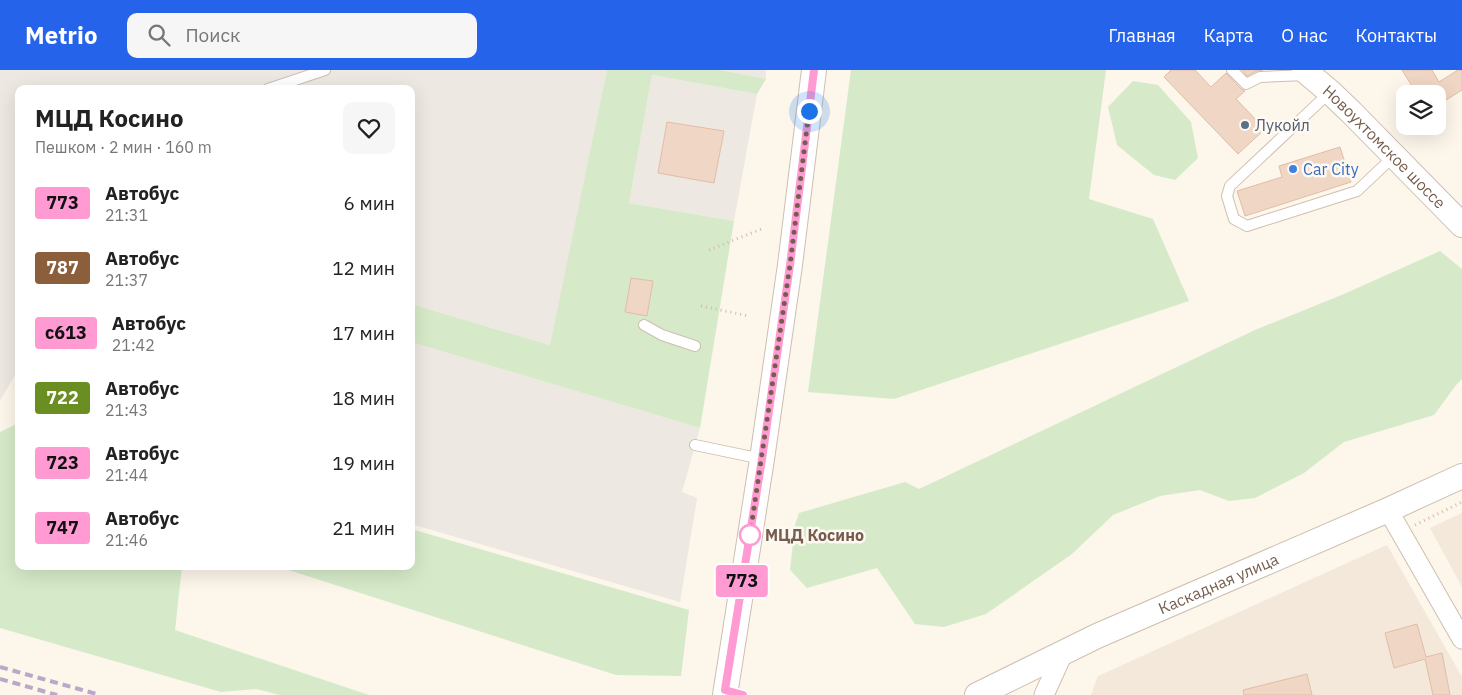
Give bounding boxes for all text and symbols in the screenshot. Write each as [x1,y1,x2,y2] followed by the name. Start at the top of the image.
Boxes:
[127,13,477,58] search box
[25,19,97,51] text: Metrio
[145,21,173,49] icon: search
[185,23,240,47] text: Поиск
[1108,24,1176,47] text: Главная
[1204,24,1253,47] text: Карта
[1281,24,1328,47] text: О нас
[1356,24,1437,47] text: Контакты
[1319,80,1450,213] street label: Новоухтомское шоссе
[1396,85,1446,135] map controls
[1396,85,1446,135] button: layers
[797,99,822,124] your location
[35,102,183,134] text: МЦД Косино
[343,102,395,154] button: heart
[1255,115,1310,135] place label: Лукойл
[1239,119,1251,131] marker: Лукойл
[35,137,212,157] text: Пешком · 2 мин · 160 m
[1303,159,1359,179] place label: Car City
[1287,163,1299,175] marker: Car City
[105,181,179,205] text: Автобус
[46,191,79,214] text: 773
[344,191,395,215] text: 6 мин
[105,205,148,225] text: 21:31
[105,246,179,270] text: Автобус
[46,256,79,279] text: 787
[332,256,395,280] text: 12 мин
[105,270,148,290] text: 21:37
[112,311,186,335] text: Автобус
[45,321,87,344] text: с613
[332,321,395,345] text: 17 мин
[112,335,155,355] text: 21:42
[105,376,179,400] text: Автобус
[46,386,79,409] text: 722
[332,386,395,410] text: 18 мин
[105,400,148,420] text: 21:43
[105,441,179,465] text: Автобус
[46,451,79,474] text: 723
[332,451,395,475] text: 19 мин
[105,465,148,485] text: 21:44
[105,506,179,530] text: Автобус
[46,516,79,539] text: 747
[332,516,395,540] text: 21 мин
[739,524,761,546] marker: МЦД Косино
[765,525,864,545] place label: МЦД Косино
[105,530,148,550] text: 21:46
[1155,548,1282,618] street label: Каскадная улица
[713,565,771,597] line badge: 773
[726,569,758,592] text: 773

